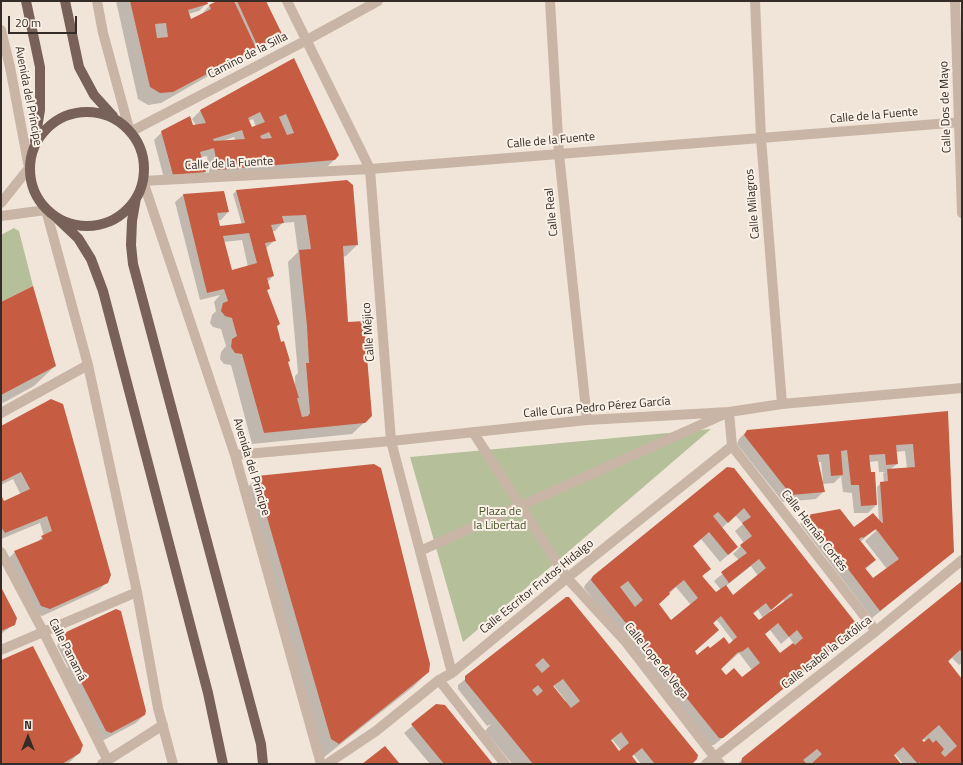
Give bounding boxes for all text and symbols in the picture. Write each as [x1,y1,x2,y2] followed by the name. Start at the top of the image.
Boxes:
[10,8,79,34] scale bar
[15,13,41,32] text: 20 m
[206,30,290,82] street label: Camino de la Silla
[11,45,45,147] street label: Avenida del Príncipe
[937,61,955,153] street label: Calle Dos de Mayo
[829,105,919,127] street label: Calle de la Fuente
[506,130,596,152] street label: Calle de la Fuente
[184,154,274,174] street label: Calle de la Fuente
[743,168,763,240] street label: Calle Milagros
[542,187,562,237] street label: Calle Real
[360,302,378,362] street label: Calle Méjico
[523,394,671,422] street label: Calle Cura Pedro Pérez García
[229,417,273,517] street label: Avenida del Príncipe
[778,487,850,575] street label: Calle Hernán Cortés
[474,505,526,533] park label: Plaza de la Libertad
[477,537,597,637] street label: Calle Escritor Frutos Hidalgo
[779,613,875,693] street label: Calle Isabel la Católica
[45,616,89,684] street label: Calle Panamá
[621,620,691,702] street label: Calle Lope de Vega
[8,717,48,757] north arrow
[24,717,32,733] text: N

